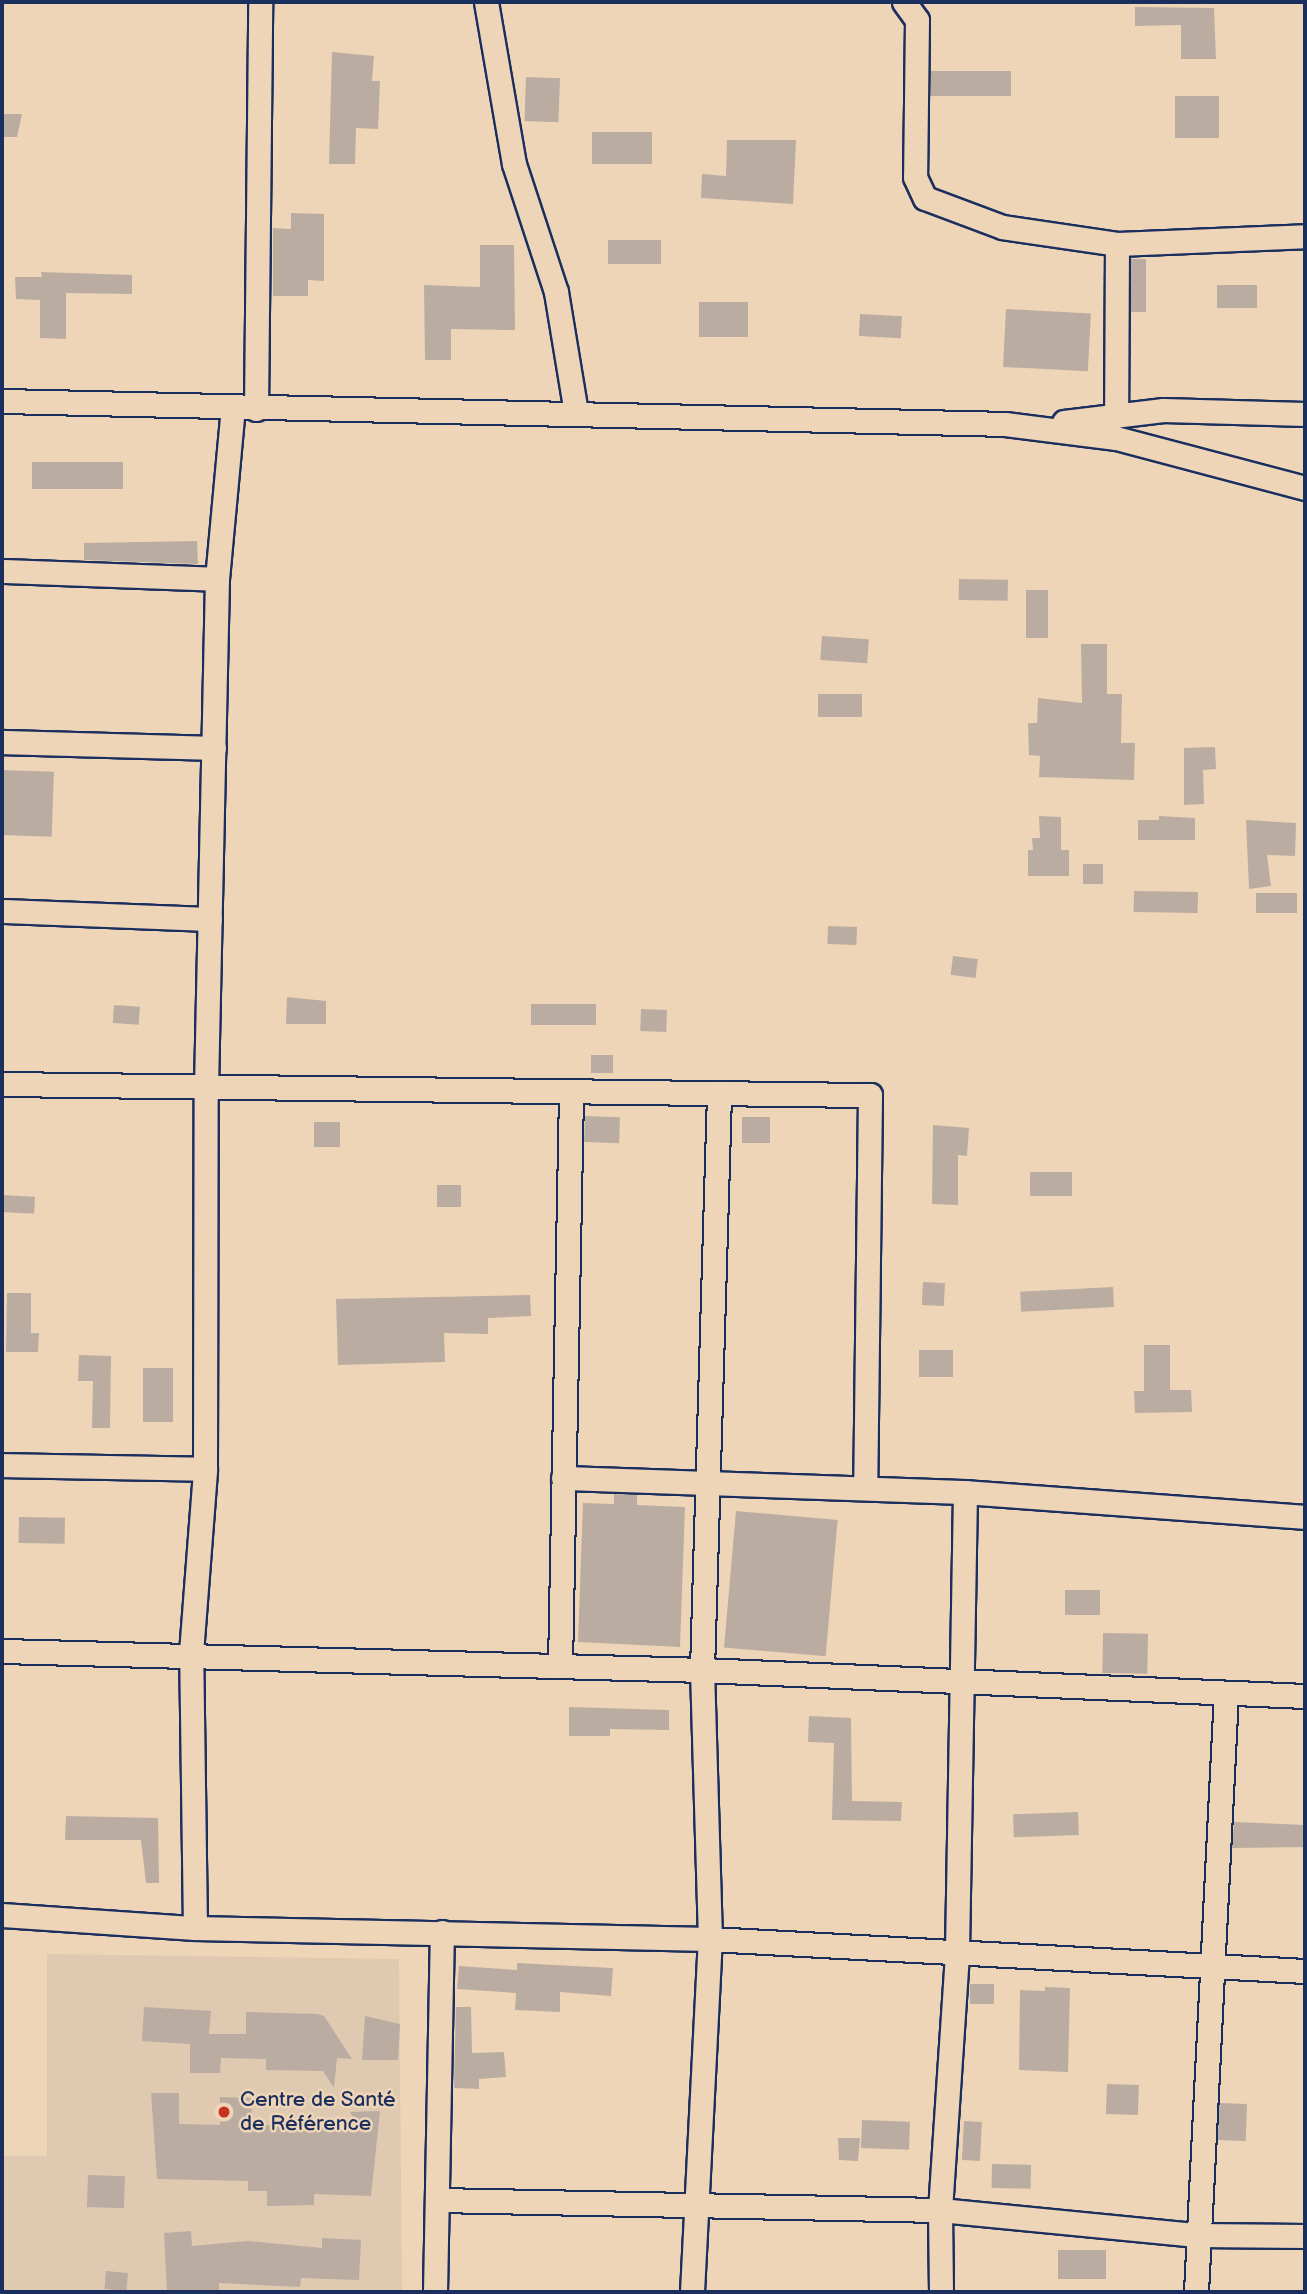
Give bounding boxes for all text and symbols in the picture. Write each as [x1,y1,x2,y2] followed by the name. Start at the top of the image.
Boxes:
[240,2087,396,2137] place label: Centre de Santé de Référence
[214,2102,234,2122] marker: Centre de Santé de Référence

